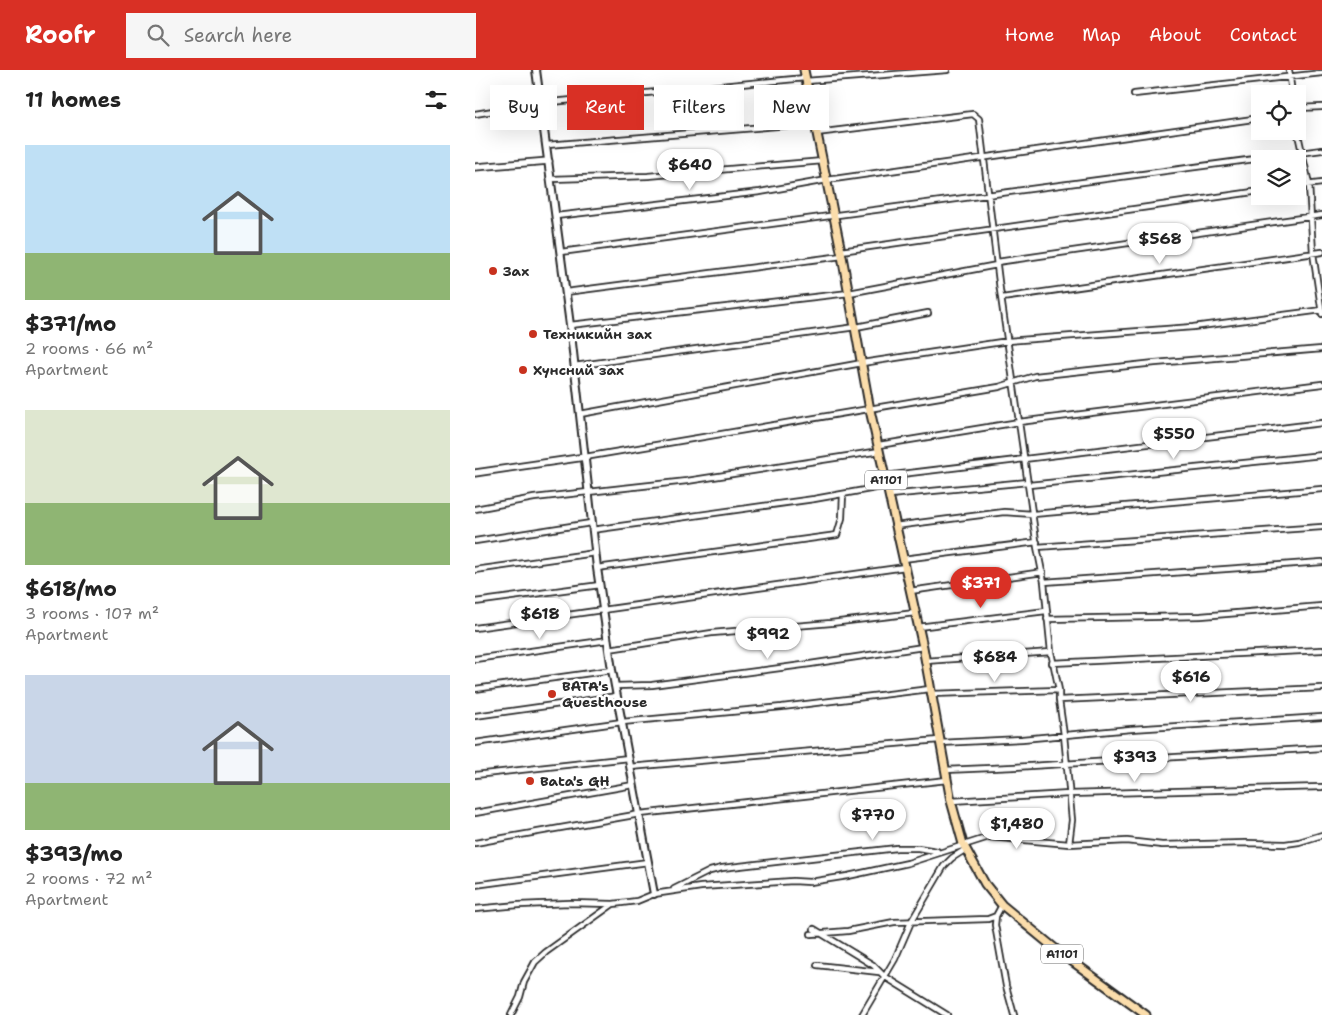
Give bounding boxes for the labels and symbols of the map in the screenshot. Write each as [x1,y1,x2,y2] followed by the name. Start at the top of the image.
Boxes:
[660,148,720,191] pin: $640
[1130,222,1190,265] pin: $568
[503,262,529,280] place label: Зах
[487,265,499,277] marker: Зах
[543,325,652,343] place label: Техникийн зах
[527,328,539,340] marker: Техникийн зах
[533,361,624,379] place label: Хүнсний зах
[517,364,529,376] marker: Хүнсний зах
[1144,418,1204,460] pin: $550
[865,470,907,490] road number: A1101
[951,566,1011,609] pin: $371
[510,598,570,640] pin: $618
[738,618,798,660] pin: $992
[965,640,1025,683] pin: $684
[1161,660,1221,703] pin: $616
[562,677,647,711] place label: BATA's Guesthouse
[546,688,558,700] marker: BATA's Guesthouse
[1105,740,1165,783] pin: $393
[540,772,610,790] place label: Bata's GH
[524,775,536,787] marker: Bata's GH
[843,798,903,841] pin: $770
[976,808,1058,850] pin: $1,480
[1041,944,1083,964] road number: A1101

